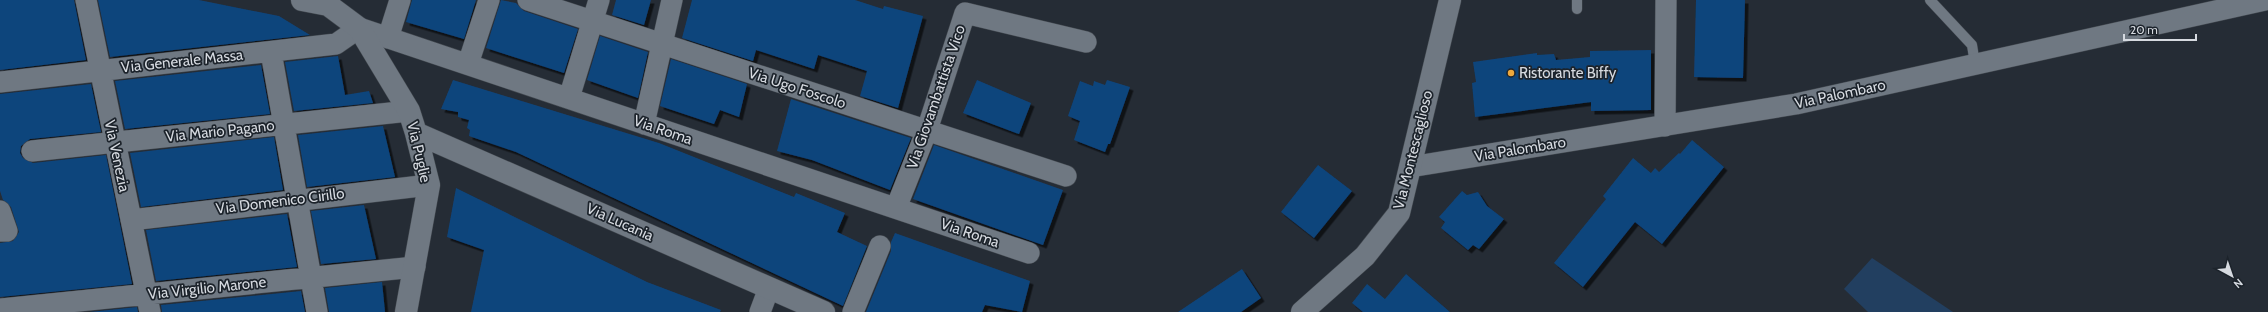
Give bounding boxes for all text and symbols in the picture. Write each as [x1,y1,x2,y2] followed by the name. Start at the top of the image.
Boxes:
[2124,16,2196,42] scale bar
[2130,22,2158,37] text: 20 m
[903,23,969,171] street label: Via Giovambattista Vico
[120,46,245,76] street label: Via Generale Massa
[746,64,848,112] street label: Via Ugo Foscolo
[1519,64,1617,82] place label: Ristorante Biffy
[1506,68,1516,78] marker: Ristorante Biffy
[1793,76,1887,112] street label: Via Palombaro
[1390,89,1436,211] street label: Via Montescaglioso
[631,112,695,149] street label: Via Roma
[165,116,275,146] street label: Via Mario Pagano
[101,118,134,194] street label: Via Venezia
[403,120,435,184] street label: Via Puglie
[1473,133,1567,165] street label: Via Palombaro
[215,184,345,218] street label: Via Domenico Cirillo
[584,199,657,245] street label: Via Lucania
[938,215,1002,252] street label: Via Roma
[2212,256,2252,296] north arrow
[147,273,267,303] street label: Via Virgilio Marone
[2231,276,2246,292] text: N

